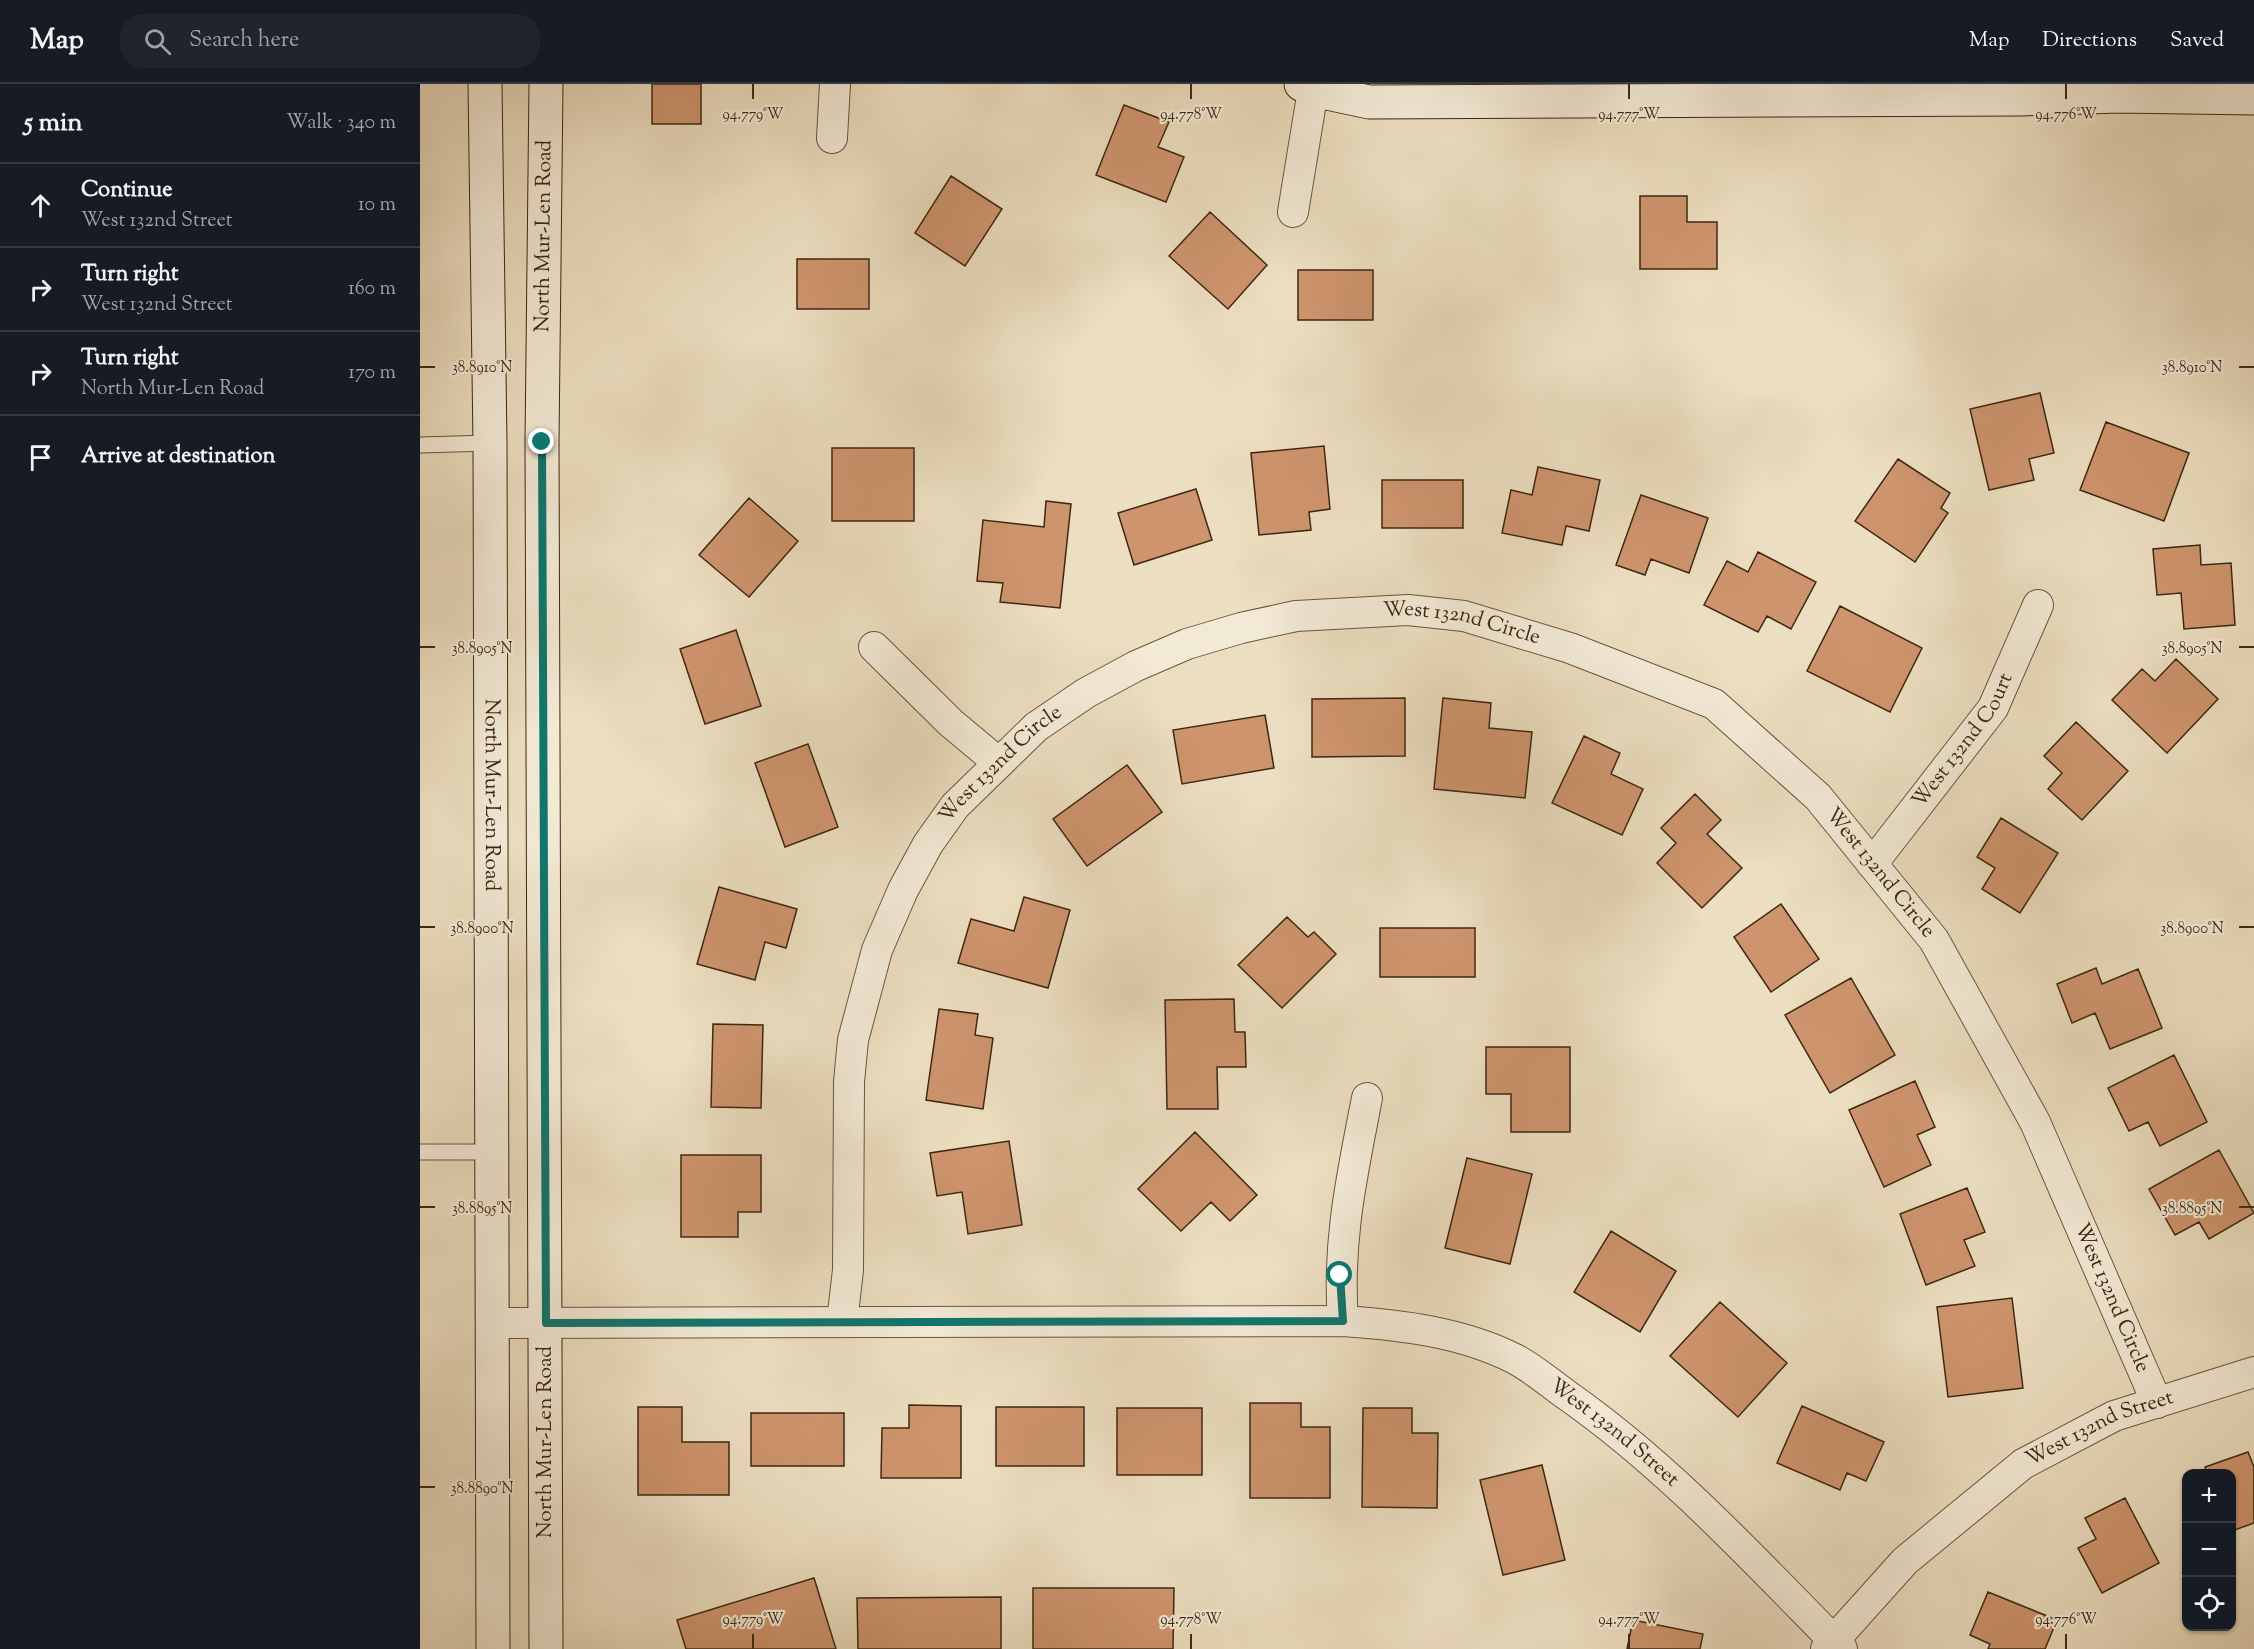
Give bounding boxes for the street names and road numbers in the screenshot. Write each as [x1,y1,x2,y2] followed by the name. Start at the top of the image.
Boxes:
[528,139,560,332] street label: North Mur-Len Road
[1382,595,1544,653] street label: West 132nd Circle
[1905,668,2021,815] street label: West 132nd Court
[932,698,1068,829] street label: West 132nd Circle
[476,699,506,891] street label: North Mur-Len Road
[1818,802,1942,945] street label: West 132nd Circle
[2066,1219,2157,1377] street label: West 132nd Circle
[531,1346,561,1538] street label: North Mur-Len Road
[1543,1372,1686,1495] street label: West 132nd Street
[2021,1383,2177,1475] street label: West 132nd Street

